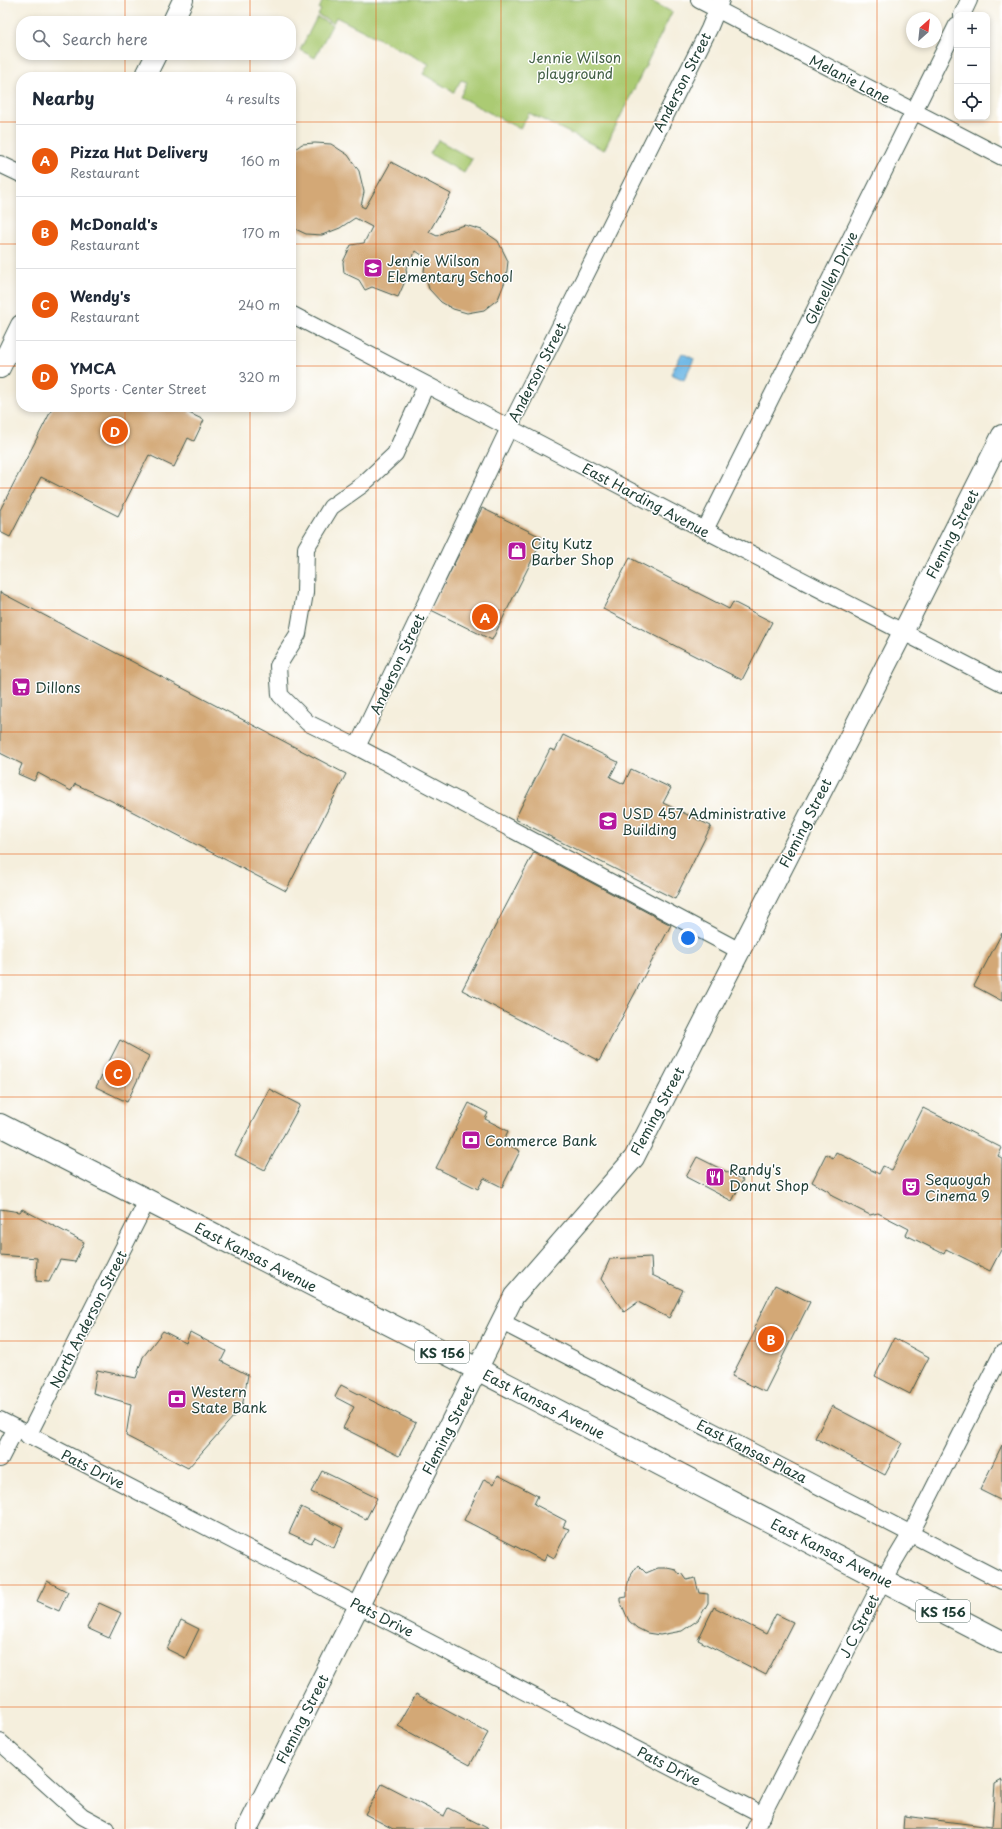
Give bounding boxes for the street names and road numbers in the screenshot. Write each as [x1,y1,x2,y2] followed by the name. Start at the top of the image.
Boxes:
[648,28,716,135] street label: Anderson Street
[806,50,894,109] street label: Melanie Lane
[799,228,863,328] street label: Glenellen Drive
[503,318,571,425] street label: Anderson Street
[579,457,714,543] street label: East Harding Avenue
[920,485,984,582] street label: Fleming Street
[364,610,430,718] street label: Anderson Street
[773,774,837,871] street label: Fleming Street
[625,1063,689,1159] street label: Fleming Street
[191,1217,321,1297] street label: East Kansas Avenue
[44,1246,132,1391] street label: North Anderson Street
[415,1341,469,1363] road number: KS 156
[479,1364,609,1444] street label: East Kansas Avenue
[416,1381,480,1478] street label: Fleming Street
[693,1414,811,1488] street label: East Kansas Plaza
[58,1444,128,1494] street label: Pats Drive
[767,1513,897,1593] street label: East Kansas Avenue
[834,1590,884,1662] street label: J C Street
[347,1592,417,1642] street label: Pats Drive
[916,1600,970,1622] road number: KS 156
[270,1670,334,1767] street label: Fleming Street
[634,1741,704,1791] street label: Pats Drive

